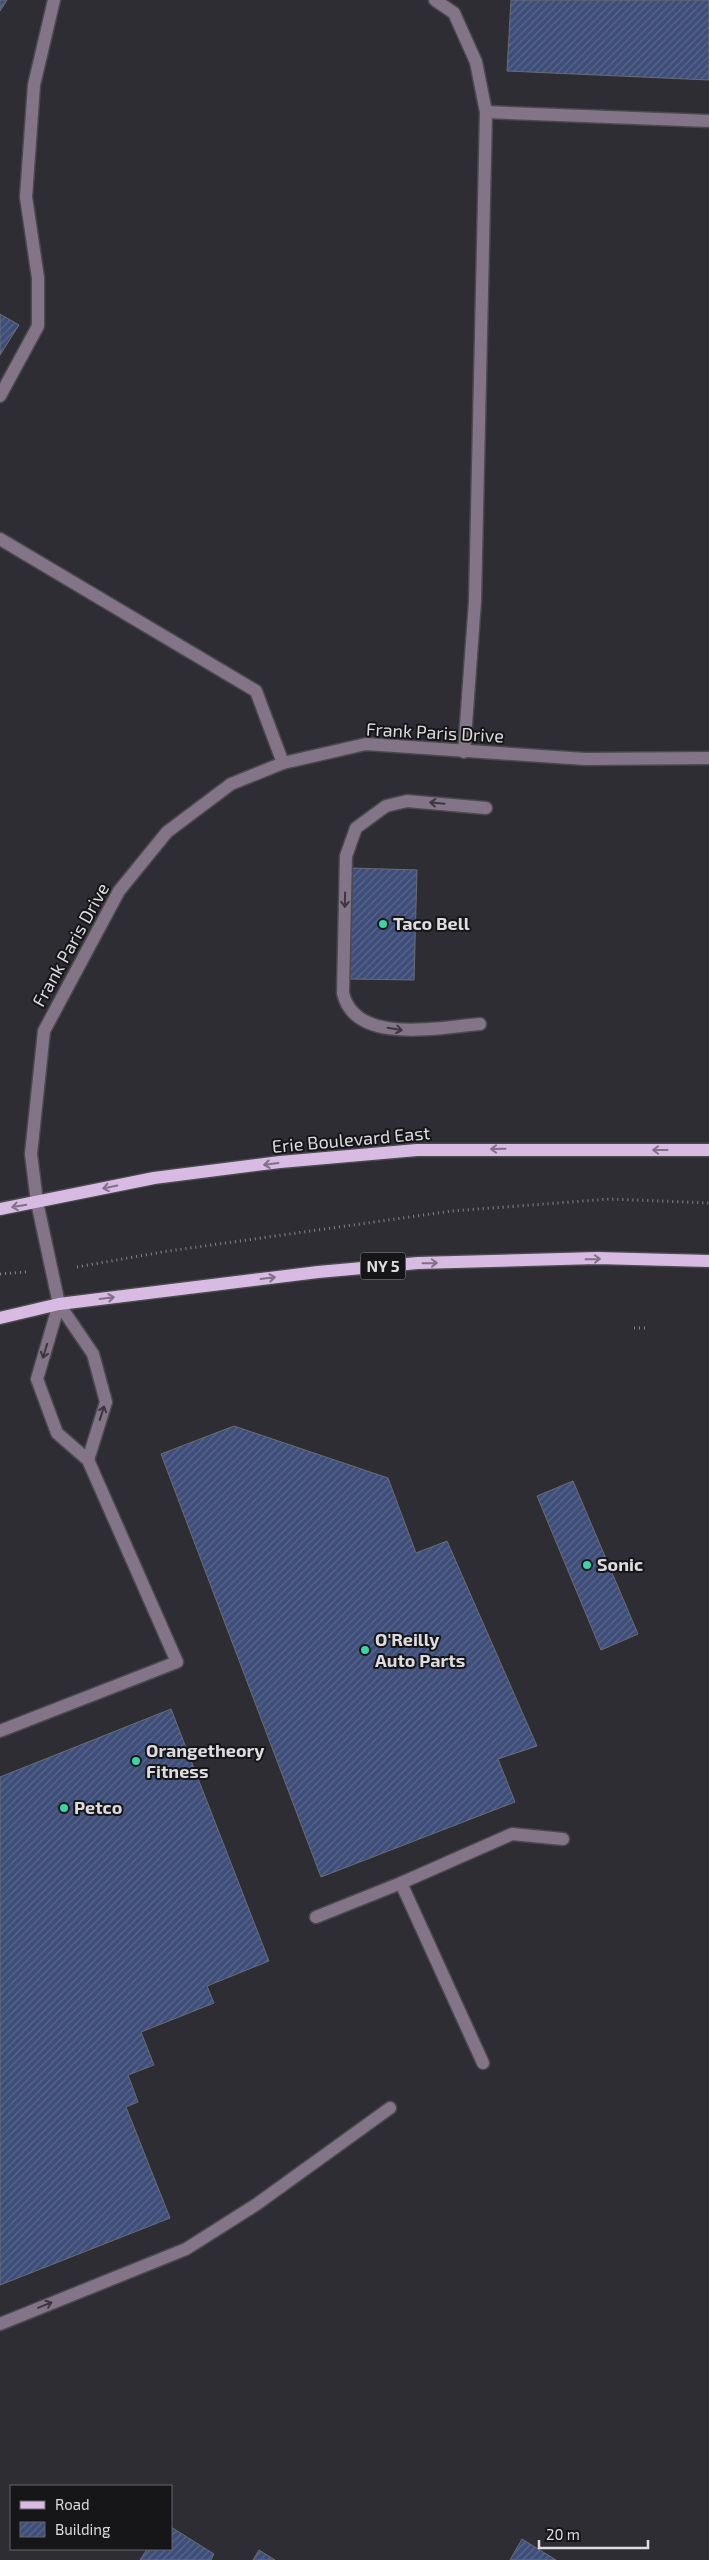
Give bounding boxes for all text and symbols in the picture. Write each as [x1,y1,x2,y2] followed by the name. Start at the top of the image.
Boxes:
[366,717,505,747] street label: Frank Paris Drive
[429,799,445,808] one-way arrow
[27,879,113,1010] street label: Frank Paris Drive
[340,891,350,907] one-way arrow
[393,912,470,934] place label: Taco Bell
[377,918,389,930] marker: Taco Bell
[386,1024,402,1034] one-way arrow
[271,1121,431,1157] street label: Erie Boulevard East
[490,1144,506,1154] one-way arrow
[653,1145,669,1155] one-way arrow
[263,1159,279,1169] one-way arrow
[102,1183,118,1193] one-way arrow
[11,1201,27,1211] one-way arrow
[360,1252,406,1280] road number: NY 5
[584,1254,600,1264] one-way arrow
[422,1258,438,1268] one-way arrow
[260,1273,276,1283] one-way arrow
[99,1293,115,1303] one-way arrow
[39,1342,49,1358] one-way arrow
[98,1405,108,1421] one-way arrow
[597,1553,643,1575] place label: Sonic
[581,1559,593,1571] marker: Sonic
[375,1628,465,1671] place label: O'Reilly Auto Parts
[359,1644,371,1656] marker: O'Reilly Auto Parts
[146,1739,265,1782] place label: Orangetheory Fitness
[130,1755,142,1767] marker: Orangetheory Fitness
[74,1796,122,1818] place label: Petco
[58,1802,70,1814] marker: Petco
[37,2300,52,2310] one-way arrow
[10,2485,172,2550] legend
[55,2495,90,2513] text: Road
[539,2518,648,2550] scale bar
[55,2520,111,2538] text: Building
[546,2525,580,2543] text: 20 m

